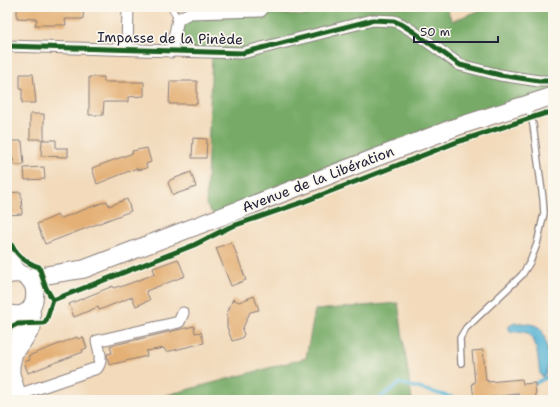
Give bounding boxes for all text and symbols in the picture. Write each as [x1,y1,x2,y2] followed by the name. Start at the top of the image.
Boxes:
[414,18,498,44] scale bar
[420,24,450,40] text: 50 m
[97,28,243,48] street label: Impasse de la Pinède
[240,142,397,216] street label: Avenue de la Libération

